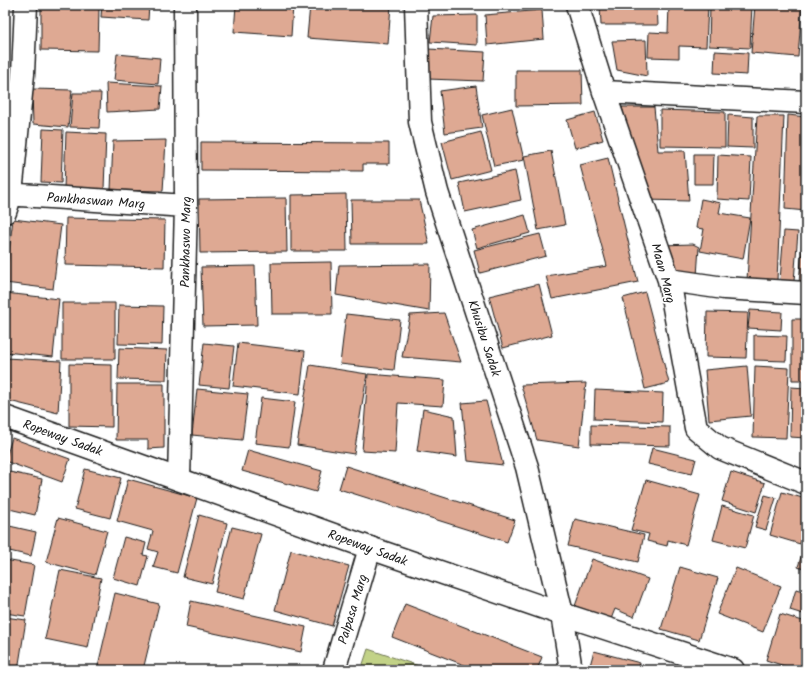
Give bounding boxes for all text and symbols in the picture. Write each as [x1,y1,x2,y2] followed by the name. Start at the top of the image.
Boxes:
[46,188,146,215] street label: Pankhaswan Marg
[175,196,198,288] street label: Pankhaswo Marg
[644,241,681,306] street label: Maan Marg
[461,297,506,380] street label: Khusibu Sadak
[20,414,106,463] street label: Ropeway Sadak
[325,524,411,573] street label: Ropeway Sadak
[333,572,374,647] street label: Palpasa Marg

